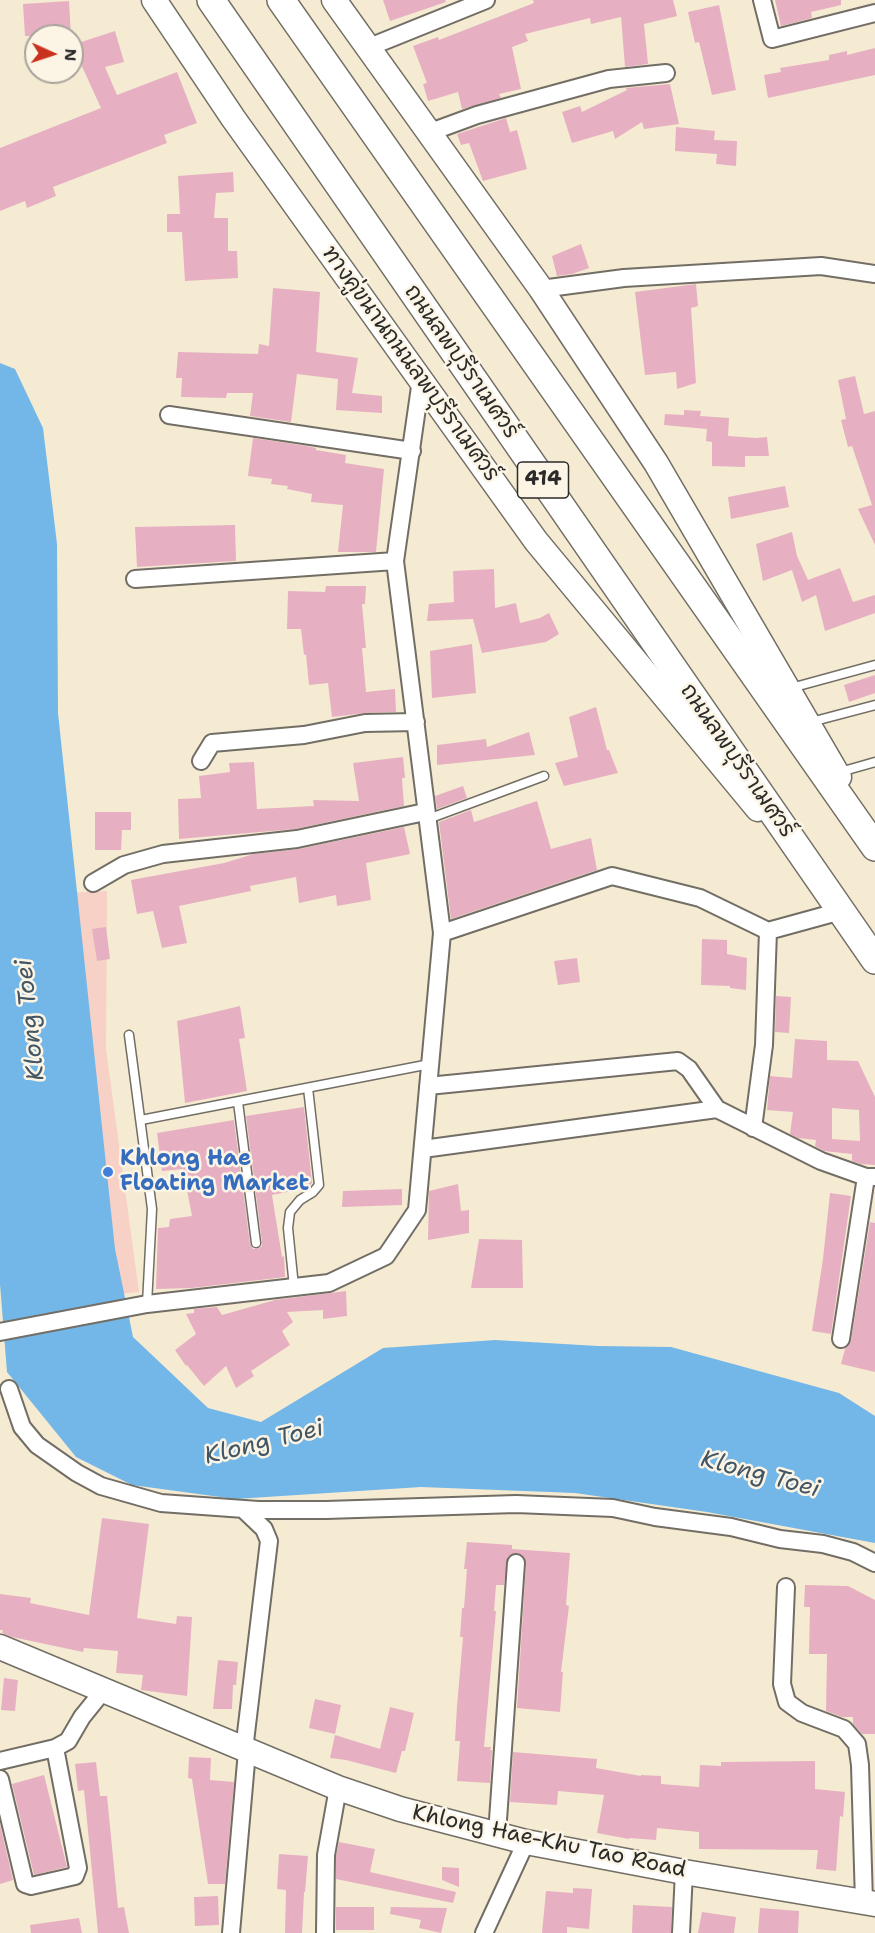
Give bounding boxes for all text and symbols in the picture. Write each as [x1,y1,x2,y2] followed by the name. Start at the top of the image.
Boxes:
[24,24,84,84] north arrow
[60,48,81,62] text: N
[316,241,504,487] street label: ทางคู่ขนานถนนลพบุรีราเมศวร์
[398,280,524,444] street label: ถนนลพบุรีราเมศวร์
[518,462,568,498] road number: 414
[674,679,800,843] street label: ถนนลพบุรีราเมศวร์
[10,958,52,1082] water label: Klong Toei
[120,1146,309,1198] place label: Khlong Hae Floating Market
[101,1165,115,1179] marker: Khlong Hae Floating Market
[201,1414,327,1472] water label: Klong Toei
[697,1445,823,1505] water label: Klong Toei
[410,1800,688,1884] street label: Khlong Hae-Khu Tao Road

